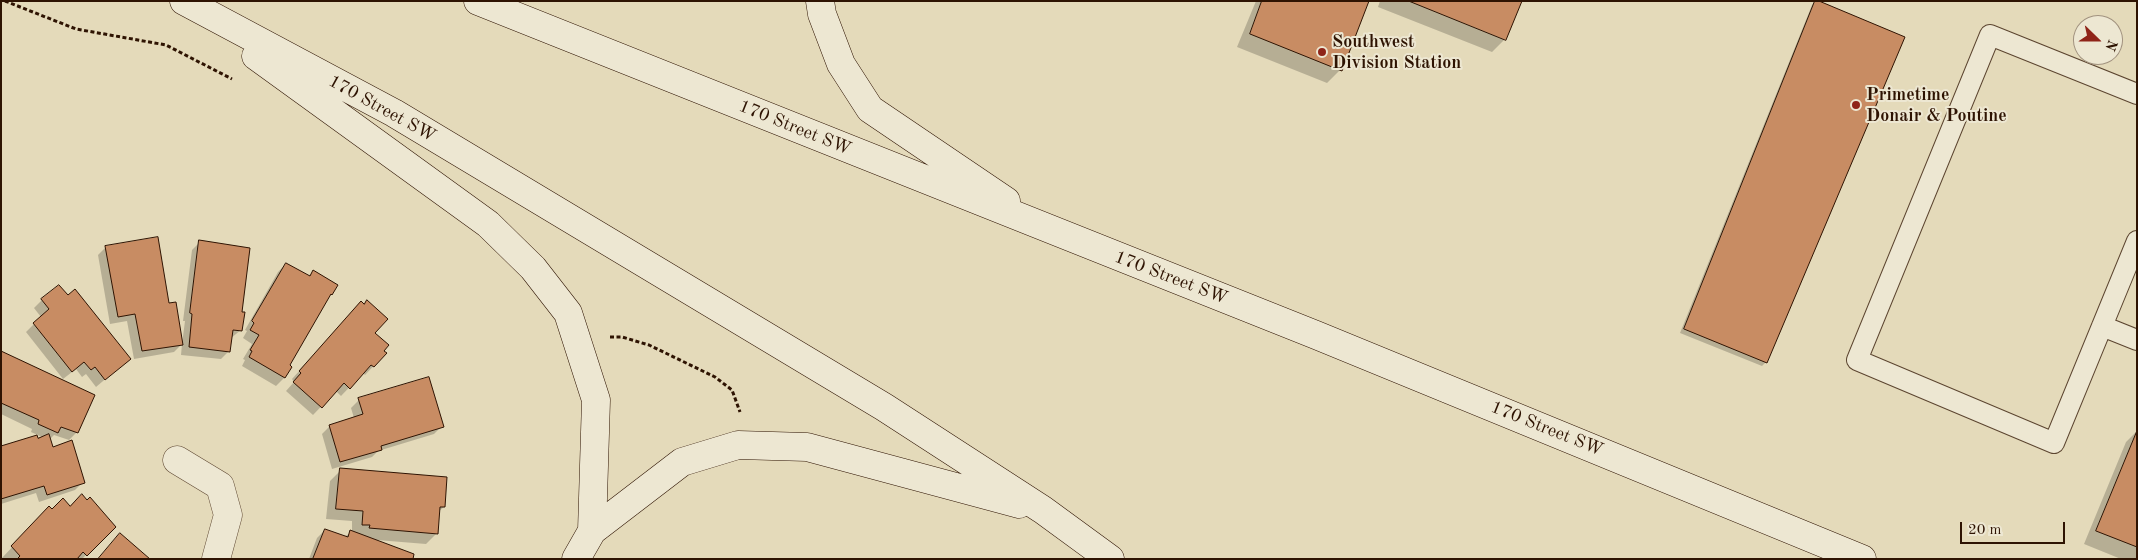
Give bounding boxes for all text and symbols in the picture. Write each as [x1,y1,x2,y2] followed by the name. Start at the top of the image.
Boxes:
[2073,15,2123,65] north arrow
[1332,31,1461,74] place label: Southwest Division Station
[2102,38,2119,53] text: N
[1316,46,1328,58] marker: Southwest Division Station
[325,71,439,147] street label: 170 Street SW
[1866,84,2007,126] place label: Primetime Donair & Poutine
[736,96,854,160] street label: 170 Street SW
[1850,99,1862,111] marker: Primetime Donair & Poutine
[1111,247,1231,309] street label: 170 Street SW
[1488,397,1606,461] street label: 170 Street SW
[1963,512,2068,544] scale bar
[1968,523,2002,538] text: 20 m

